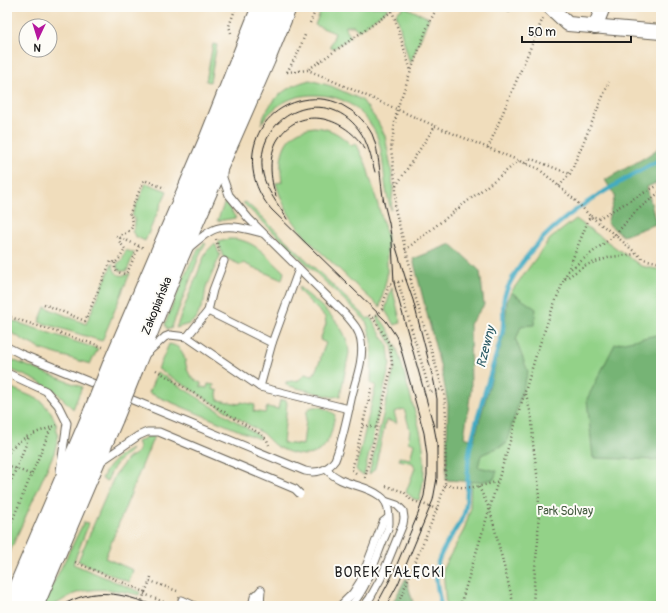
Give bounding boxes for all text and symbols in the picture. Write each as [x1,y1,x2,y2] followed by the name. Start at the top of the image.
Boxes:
[18,18,58,58] north arrow
[522,18,631,44] scale bar
[528,25,556,40] text: 50 m
[33,41,42,54] text: N
[139,274,176,337] street label: Zakopiańska
[473,323,499,369] water label: Rzewny
[537,504,593,519] park label: Park Solvay
[334,564,446,581] district label: BOREK FAŁĘCKI

